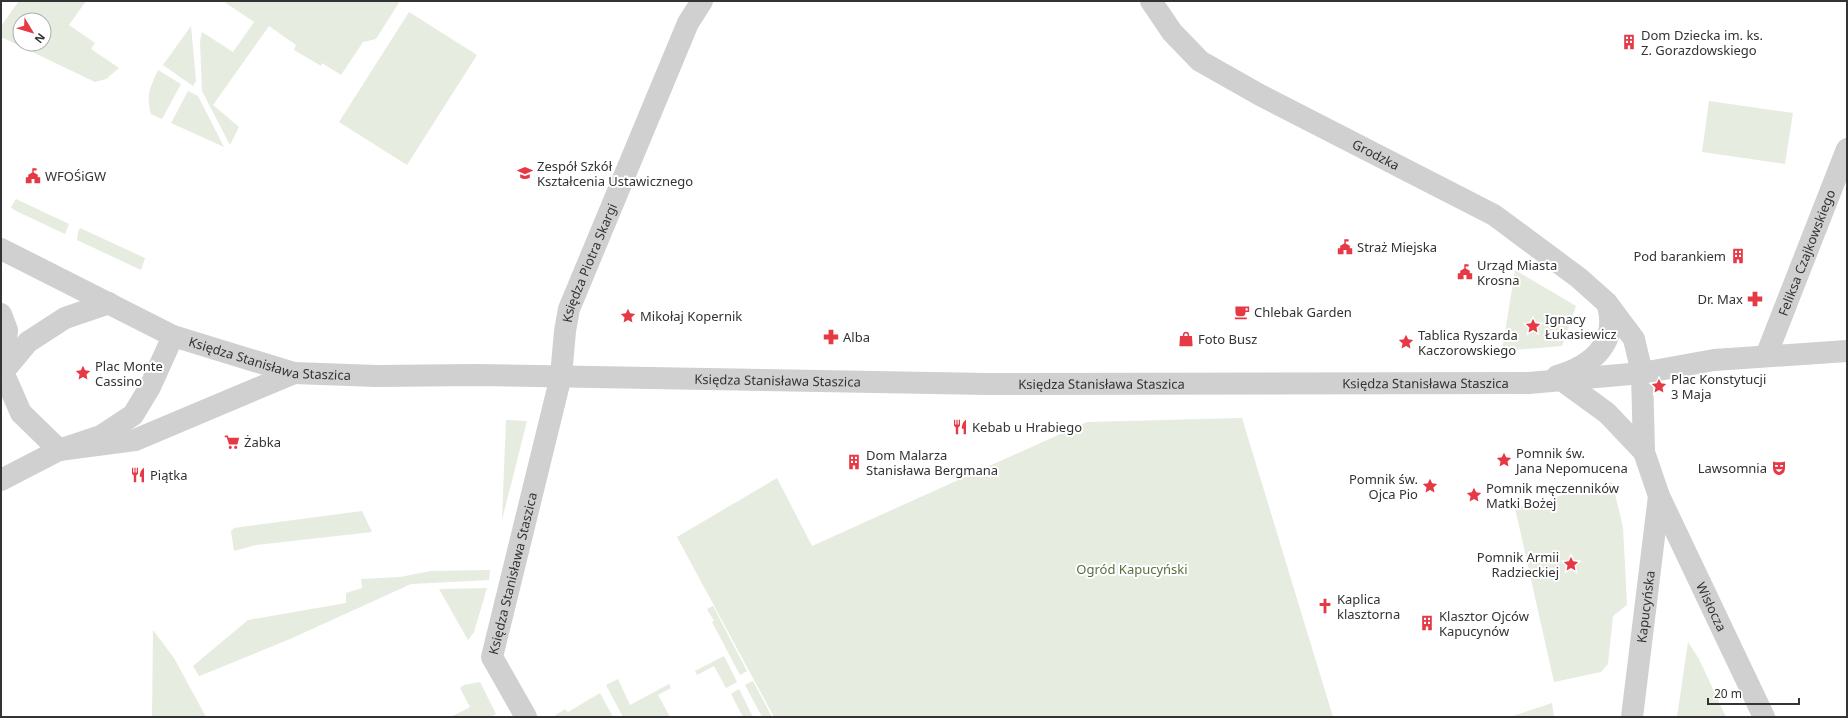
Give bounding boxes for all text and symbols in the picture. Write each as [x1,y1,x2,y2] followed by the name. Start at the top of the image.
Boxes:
[12,12,52,52] north arrow
[1641,26,1763,59] place label: Dom Dziecka im. ks. Z. Gorazdowskiego
[32,30,49,47] text: N
[1620,33,1638,51] building icon: Dom Dziecka im. ks. Z. Gorazdowskiego
[1349,135,1403,174] street label: Grodzka
[537,157,693,190] place label: Zespół Szkół Kształcenia Ustawicznego
[516,164,534,182] school or university icon: Zespół Szkół Kształcenia Ustawicznego
[24,167,42,185] public building icon: WFOŚiGW
[45,167,106,185] place label: WFOŚiGW
[1774,187,1839,318] street label: Feliksa Czajkowskiego
[558,200,621,324] street label: Księdza Piotra Skargi
[1336,238,1354,256] public building icon: Straż Miejska
[1357,238,1437,256] place label: Straż Miejska
[1633,247,1726,265] place label: Pod barankiem
[1729,247,1747,265] building icon: Pod barankiem
[1477,256,1557,289] place label: Urząd Miasta Krosna
[1456,263,1474,281] public building icon: Urząd Miasta Krosna
[1697,290,1743,308] place label: Dr. Max
[1746,290,1764,308] pharmacy icon: Dr. Max
[1233,303,1251,321] cafe icon: Chlebak Garden
[1254,303,1352,321] place label: Chlebak Garden
[619,307,637,325] place icon: Mikołaj Kopernik
[640,307,742,325] place label: Mikołaj Kopernik
[1545,310,1617,343] place label: Ignacy Łukasiewicz
[1524,317,1542,335] place icon: Ignacy Łukasiewicz
[1418,326,1518,359] place label: Tablica Ryszarda Kaczorowskiego
[822,328,840,346] pharmacy icon: Alba
[843,328,870,346] place label: Alba
[1177,330,1195,348] shop icon: Foto Busz
[1198,330,1257,348] place label: Foto Busz
[187,332,351,384] street label: Księdza Stanisława Staszica
[1397,333,1415,351] place icon: Tablica Ryszarda Kaczorowskiego
[95,357,163,390] place label: Plac Monte Cassino
[74,364,92,382] place icon: Plac Monte Cassino
[694,370,861,391] street label: Księdza Stanisława Staszica
[1671,370,1766,403] place label: Plac Konstytucji 3 Maja
[1342,374,1509,392] street label: Księdza Stanisława Staszica
[1018,375,1185,393] street label: Księdza Stanisława Staszica
[1650,377,1668,395] place icon: Plac Konstytucji 3 Maja
[951,418,969,436] restaurant icon: Kebab u Hrabiego
[972,418,1082,436] place label: Kebab u Hrabiego
[223,433,241,451] supermarket icon: Żabka
[244,433,281,451] place label: Żabka
[1514,444,1628,477] place label: Pomnik św. Jana Nepomucena
[866,446,998,479] place label: Dom Malarza Stanisława Bergmana
[1495,451,1513,469] place icon: Pomnik św. Jana Nepomucena
[845,453,863,471] building icon: Dom Malarza Stanisława Bergmana
[1698,459,1767,477] place label: Lawsomnia
[1770,459,1788,477] theatre icon: Lawsomnia
[129,466,147,484] restaurant icon: Piątka
[150,466,187,484] place label: Piątka
[1349,470,1418,503] place label: Pomnik św. Ojca Pio
[1421,477,1439,495] place icon: Pomnik św. Ojca Pio
[1486,479,1620,512] place label: Pomnik męczenników Matki Bożej
[1465,486,1483,504] place icon: Pomnik męczenników Matki Bożej
[484,490,541,656] street label: Księdza Stanisława Staszica
[1477,548,1559,581] place label: Pomnik Armii Radzieckiej
[1562,555,1580,573] place icon: Pomnik Armii Radzieckiej
[1076,560,1188,578] park label: Ogród Kapucyński
[1632,570,1659,644] street label: Kapucyńska
[1692,579,1731,634] street label: Wisłocza
[1337,590,1400,623] place label: Kaplica klasztorna
[1316,597,1334,615] church icon: Kaplica klasztorna
[1439,607,1530,640] place label: Klasztor Ojców Kapucynów
[1418,614,1436,632] building icon: Klasztor Ojców Kapucynów
[1708,680,1799,706] scale bar
[1714,685,1742,702] text: 20 m

